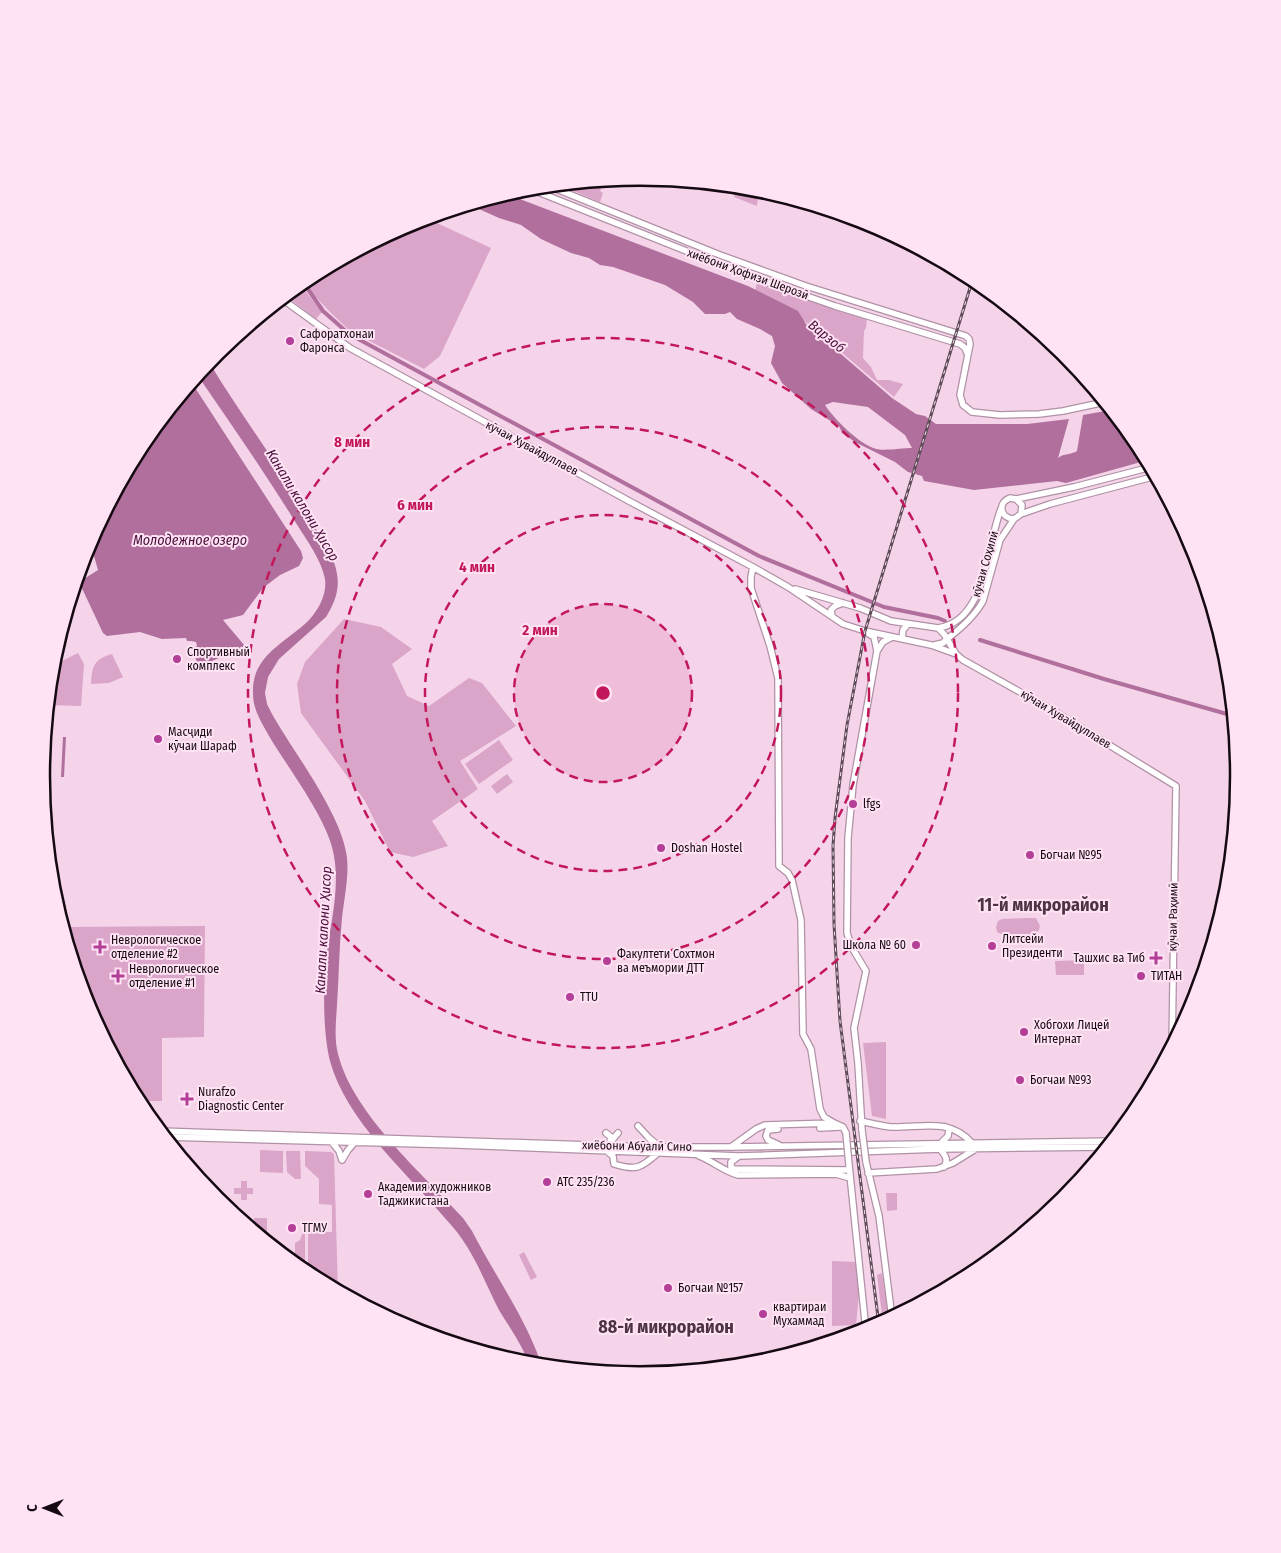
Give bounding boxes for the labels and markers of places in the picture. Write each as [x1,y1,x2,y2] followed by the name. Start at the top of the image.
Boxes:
[300,327,374,355] place label: Сафоратхонаи Фаронса
[284,335,296,347] marker: Сафоратхонаи Фаронса
[187,645,250,673] place label: Спортивный комплекс
[171,653,183,665] marker: Спортивный комплекс
[594,684,612,702] centre of rings
[168,725,237,753] place label: Масҷиди кӯчаи Шараф
[152,733,164,745] marker: Масҷиди кӯчаи Шараф
[863,797,881,811] place label: lfgs
[847,798,859,810] marker: lfgs
[671,841,742,855] place label: Doshan Hostel
[655,842,667,854] marker: Doshan Hostel
[1040,848,1102,862] place label: Богчаи №95
[1024,849,1036,861] marker: Богчаи №95
[1002,932,1063,960] place label: Литсейи Президенти
[111,933,201,961] place label: Неврологическое отделение #2
[842,938,906,952] place label: Школа № 60
[910,939,922,951] marker: Школа № 60
[93,940,107,954] marker: Неврологическое отделение #2
[986,940,998,952] marker: Литсейи Президенти
[617,947,715,975] place label: Факултети Сохтмон ва меъмории ДТТ
[1073,951,1145,965] place label: Ташхис ва Тиб
[1149,951,1163,965] marker: Ташхис ва Тиб
[601,955,613,967] marker: Факултети Сохтмон ва меъмории ДТТ
[129,962,219,990] place label: Неврологическое отделение #1
[111,969,125,983] marker: Неврологическое отделение #1
[1151,969,1182,983] place label: ТИТАН
[1135,970,1147,982] marker: ТИТАН
[580,990,598,1004] place label: TTU
[564,991,576,1003] marker: TTU
[1034,1018,1109,1046] place label: Хобгохи Лицей Интернат
[1018,1026,1030,1038] marker: Хобгохи Лицей Интернат
[1030,1073,1091,1087] place label: Богчаи №93
[1014,1074,1026,1086] marker: Богчаи №93
[198,1085,285,1113] place label: Nurafzo Diagnostic Center
[180,1092,194,1106] marker: Nurafzo Diagnostic Center
[557,1175,615,1189] place label: АТС 235/236
[541,1176,553,1188] marker: АТС 235/236
[378,1180,491,1208] place label: Академия художников Таджикистана
[362,1188,374,1200] marker: Академия художников Таджикистана
[302,1221,327,1235] place label: ТГМУ
[286,1222,298,1234] marker: ТГМУ
[678,1281,743,1295] place label: Богчаи №157
[662,1282,674,1294] marker: Богчаи №157
[773,1300,826,1328] place label: квартираи Мухаммад
[757,1308,769,1320] marker: квартираи Мухаммад

